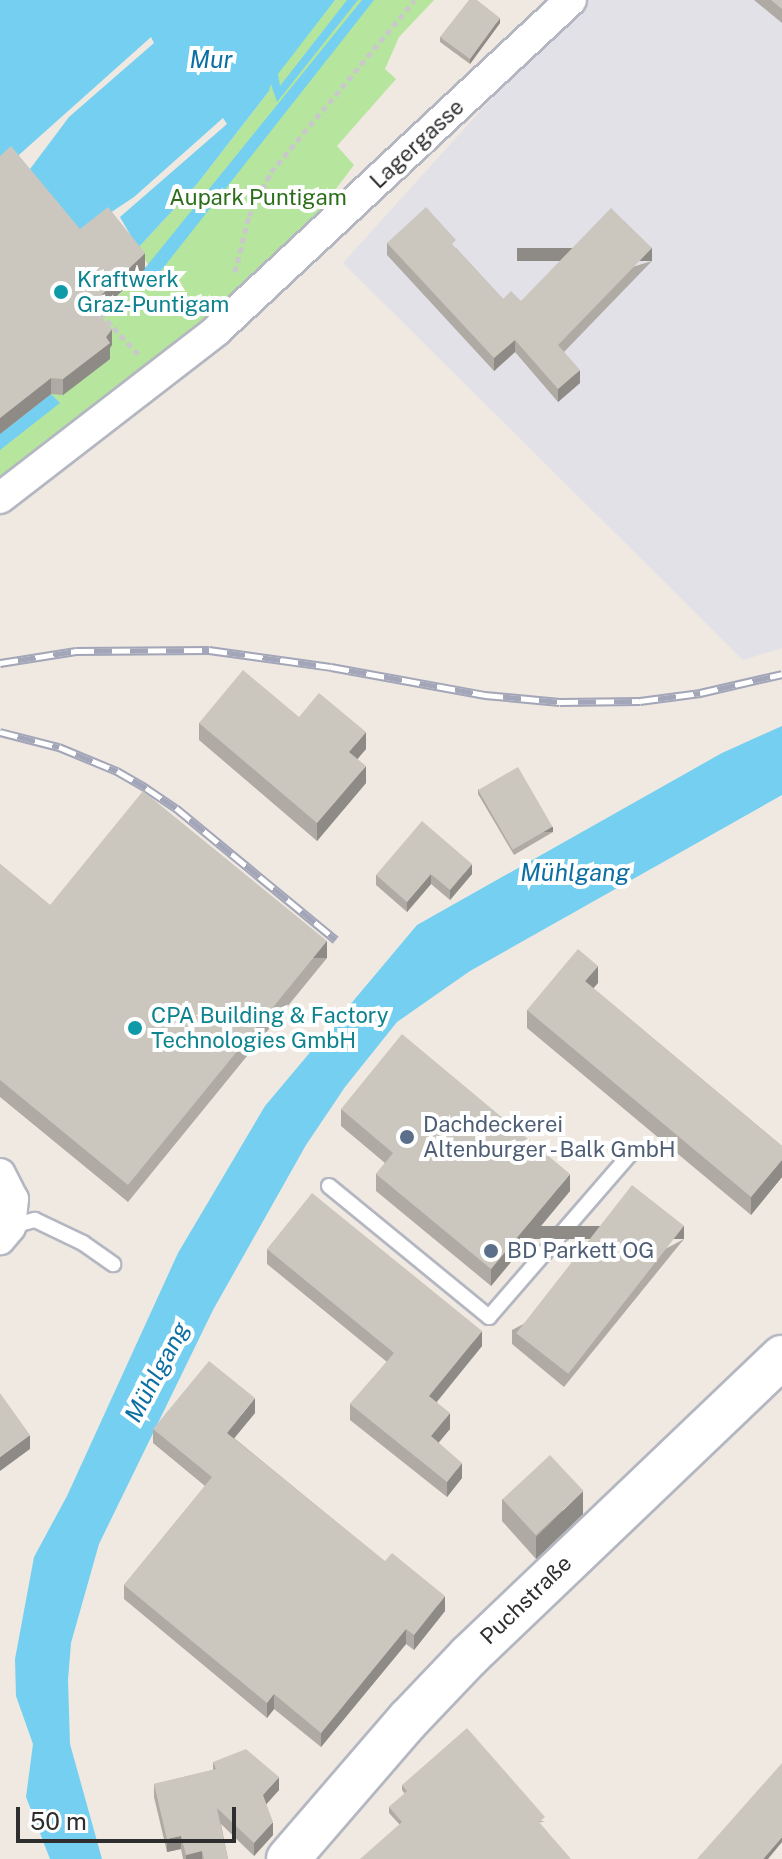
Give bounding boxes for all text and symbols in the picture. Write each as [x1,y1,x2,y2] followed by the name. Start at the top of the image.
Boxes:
[189,46,233,74] water label: Mur
[365,94,469,194] street label: Lagergasse
[169,185,347,211] park label: Aupark Puntigam
[77,266,229,318] place label: Kraftwerk Graz-Puntigam
[52,283,70,301] marker: Kraftwerk Graz-Puntigam
[520,859,630,887] water label: Mühlgang
[151,1002,389,1054] place label: CPA Building & Factory Technologies GmbH
[126,1019,144,1037] marker: CPA Building & Factory Technologies GmbH
[423,1111,682,1162] place label: Dachdeckerei Altenburger - Balk GmbH
[398,1128,416,1146] marker: Dachdeckerei Altenburger - Balk GmbH
[507,1238,654,1264] place label: BD Parkett OG
[482,1242,500,1260] marker: BD Parkett OG
[119,1317,195,1427] water label: Mühlgang
[475,1550,577,1650] street label: Puchstraße
[20,1791,240,1841] scale bar
[30,1807,87,1835] text: 50 m

